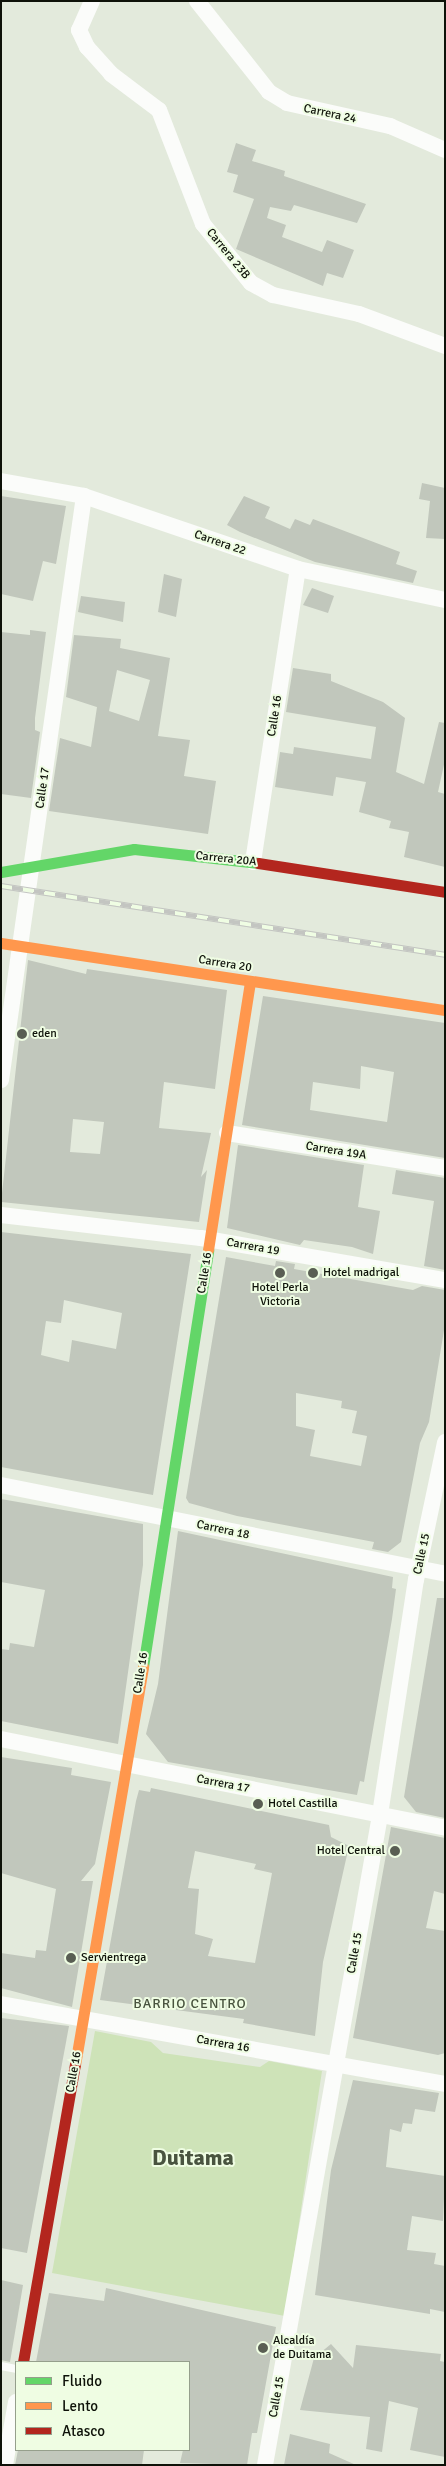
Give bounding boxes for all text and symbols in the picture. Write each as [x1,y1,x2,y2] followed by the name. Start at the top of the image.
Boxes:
[302,101,358,127] street label: Carrera 24
[203,226,253,282] street label: Carrera 23B
[192,527,248,559] street label: Carrera 22
[265,694,285,738] street label: Calle 16
[33,766,53,810] street label: Calle 17
[195,849,257,869] street label: Carrera 20A
[197,953,253,975] street label: Carrera 20
[32,1027,57,1041] place label: eden
[16,1028,28,1040] marker: eden
[305,1139,367,1163] street label: Carrera 19A
[225,1235,281,1259] street label: Carrera 19
[195,1251,215,1295] street label: Calle 16
[323,1266,399,1280] place label: Hotel madrigal
[274,1267,286,1279] marker: Hotel Perla Victoria
[307,1267,319,1279] marker: Hotel madrigal
[251,1281,309,1309] place label: Hotel Perla Victoria
[195,1517,251,1543] street label: Carrera 18
[411,1532,433,1576] street label: Calle 15
[131,1651,151,1695] street label: Calle 16
[195,1772,251,1796] street label: Carrera 17
[268,1797,338,1811] place label: Hotel Castilla
[252,1798,264,1810] marker: Hotel Castilla
[317,1844,385,1858] place label: Hotel Central
[389,1845,401,1857] marker: Hotel Central
[344,1931,366,1975] street label: Calle 15
[81,1951,146,1965] place label: Servientrega
[65,1952,77,1964] marker: Servientrega
[132,1996,248,2012] district label: BARRIO CENTRO
[195,2032,251,2056] street label: Carrera 16
[63,2050,85,2094] street label: Calle 16
[152,2145,234,2171] district label: Duitama
[273,2334,331,2362] place label: Alcaldía de Duitama
[257,2342,269,2354] marker: Alcaldía de Duitama
[15,2361,190,2451] legend
[62,2372,102,2390] text: Fluido
[266,2375,288,2419] street label: Calle 15
[62,2397,98,2415] text: Lento
[62,2422,105,2440] text: Atasco

